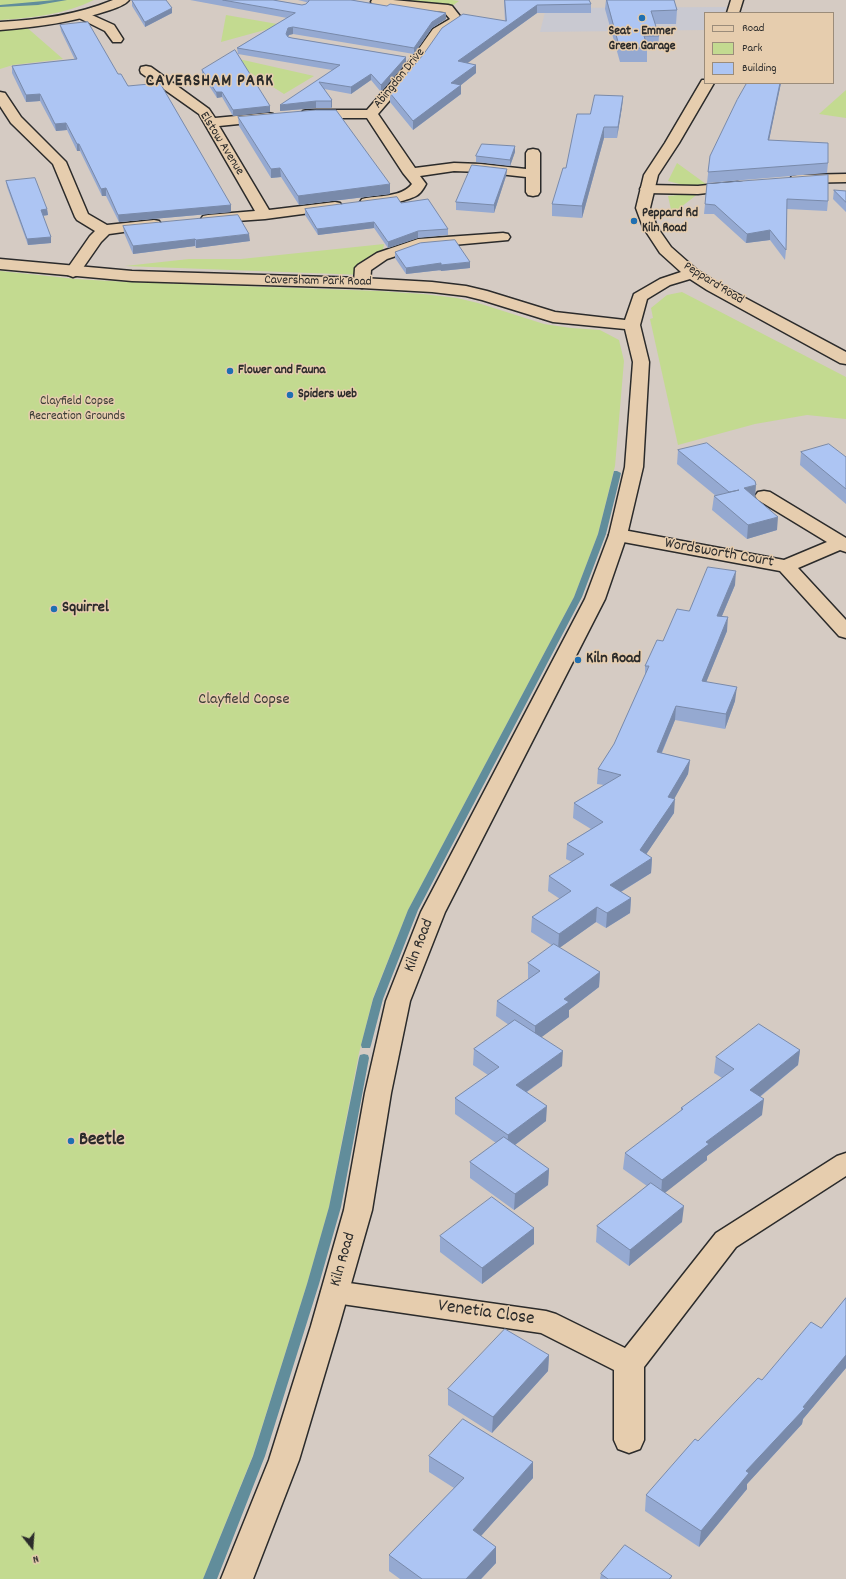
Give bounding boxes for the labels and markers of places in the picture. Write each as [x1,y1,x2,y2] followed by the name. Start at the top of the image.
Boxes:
[637,13,647,23] marker: Seat - Emmer Green Garage
[608,24,676,55] place label: Seat - Emmer Green Garage
[642,206,698,237] place label: Peppard Rd Kiln Road
[629,216,639,226] marker: Peppard Rd Kiln Road
[238,363,325,379] place label: Flower and Fauna
[225,366,235,376] marker: Flower and Fauna
[298,387,357,403] place label: Spiders web
[285,390,295,400] marker: Spiders web
[62,599,109,619] place label: Squirrel
[49,604,59,614] marker: Squirrel
[586,650,641,670] place label: Kiln Road
[573,655,583,665] marker: Kiln Road
[79,1130,125,1152] place label: Beetle
[66,1136,76,1146] marker: Beetle

